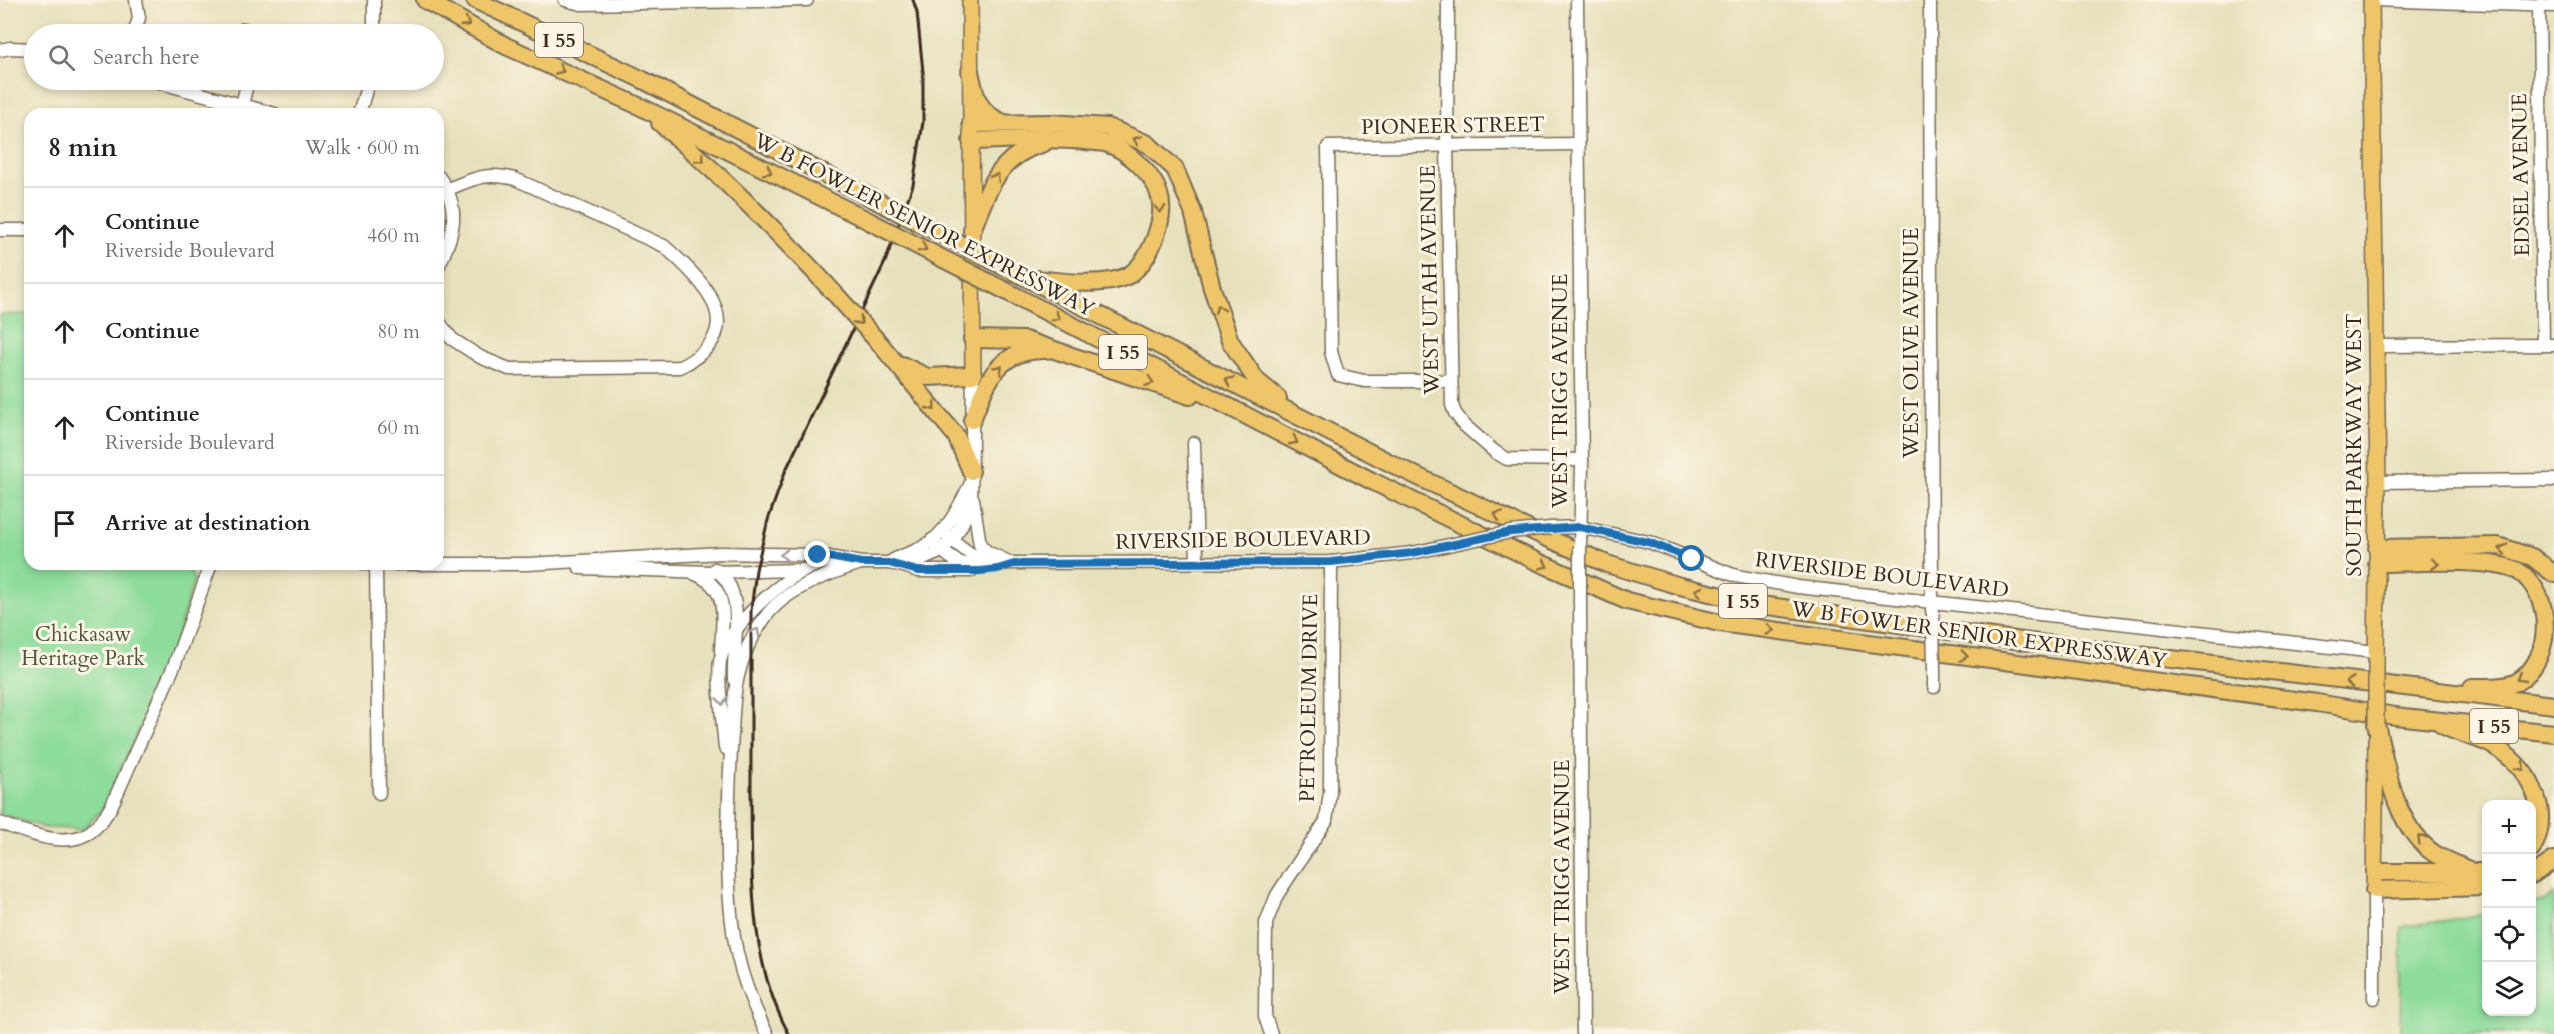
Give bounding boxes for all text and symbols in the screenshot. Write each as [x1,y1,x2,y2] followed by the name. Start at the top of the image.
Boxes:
[460,15,470,27] one-way arrow
[535,23,583,57] road number: I 55
[24,24,444,90] search box
[45,41,78,74] icon: search
[93,42,200,72] text: Search here
[553,63,564,75] one-way arrow
[2505,93,2537,257] street label: EDSEL AVENUE
[1361,110,1545,142] street label: PIONEER STREET
[748,126,1100,324] street label: W B FOWLER SENIOR EXPRESSWAY
[48,130,117,165] text: 8 min
[305,134,420,161] text: Walk · 600 m
[1133,135,1144,147] one-way arrow
[694,152,705,163] one-way arrow
[762,163,773,175] one-way arrow
[1413,165,1447,396] street label: WEST UTAH AVENUE
[989,173,1000,184] one-way arrow
[1153,204,1166,213] one-way arrow
[105,207,200,237] text: Continue
[48,219,81,252] icon: ahead
[367,222,420,249] text: 460 m
[1897,227,1926,460] street label: WEST OLIVE AVENUE
[105,237,275,264] text: Riverside Boulevard
[917,241,928,253] one-way arrow
[1546,273,1575,510] street label: WEST TRIGG AVENUE
[1214,304,1226,315] one-way arrow
[1050,310,1061,321] one-way arrow
[2340,313,2369,577] street label: SOUTH PARKWAY WEST
[852,314,863,325] one-way arrow
[48,315,81,348] icon: ahead
[105,316,200,346] text: Continue
[377,318,420,345] text: 80 m
[1099,335,1147,369] road number: I 55
[992,365,1002,376] one-way arrow
[1144,374,1155,387] one-way arrow
[1225,377,1236,388] one-way arrow
[105,399,200,429] text: Continue
[925,400,936,411] one-way arrow
[48,411,81,444] icon: ahead
[377,414,420,441] text: 60 m
[105,429,275,456] text: Riverside Boulevard
[1288,434,1298,445] one-way arrow
[48,507,81,540] icon: arrive
[105,508,310,538] text: Arrive at destination
[1494,510,1505,522] one-way arrow
[1115,523,1371,557] street label: RIVERSIDE BOULEVARD
[804,541,830,567] route end
[2498,543,2508,556] one-way arrow
[1678,545,1704,571] route start
[1754,545,2010,605] street label: RIVERSIDE BOULEVARD
[779,549,788,561] one-way arrow
[1538,557,1549,569] one-way arrow
[2431,558,2440,570] one-way arrow
[1719,584,1767,618] road number: I 55
[1695,585,1705,598] one-way arrow
[1293,593,1325,803] street label: PETROLEUM DRIVE
[1788,594,2169,676] street label: W B FOWLER SENIOR EXPRESSWAY
[21,620,146,673] park label: Chickasaw Heritage Park
[1766,623,1775,635] one-way arrow
[749,628,761,638] one-way arrow
[1959,650,1968,662] one-way arrow
[2517,670,2527,682] one-way arrow
[2345,676,2354,688] one-way arrow
[715,697,728,706] one-way arrow
[2470,709,2518,743] road number: I 55
[1548,759,1577,996] street label: WEST TRIGG AVENUE
[2514,760,2525,771] one-way arrow
[2482,800,2536,1016] map controls
[2482,800,2536,854] button: +
[2417,835,2428,846] one-way arrow
[2482,854,2536,908] button: −
[2482,908,2536,962] button: locate
[2482,962,2536,1016] button: layers

